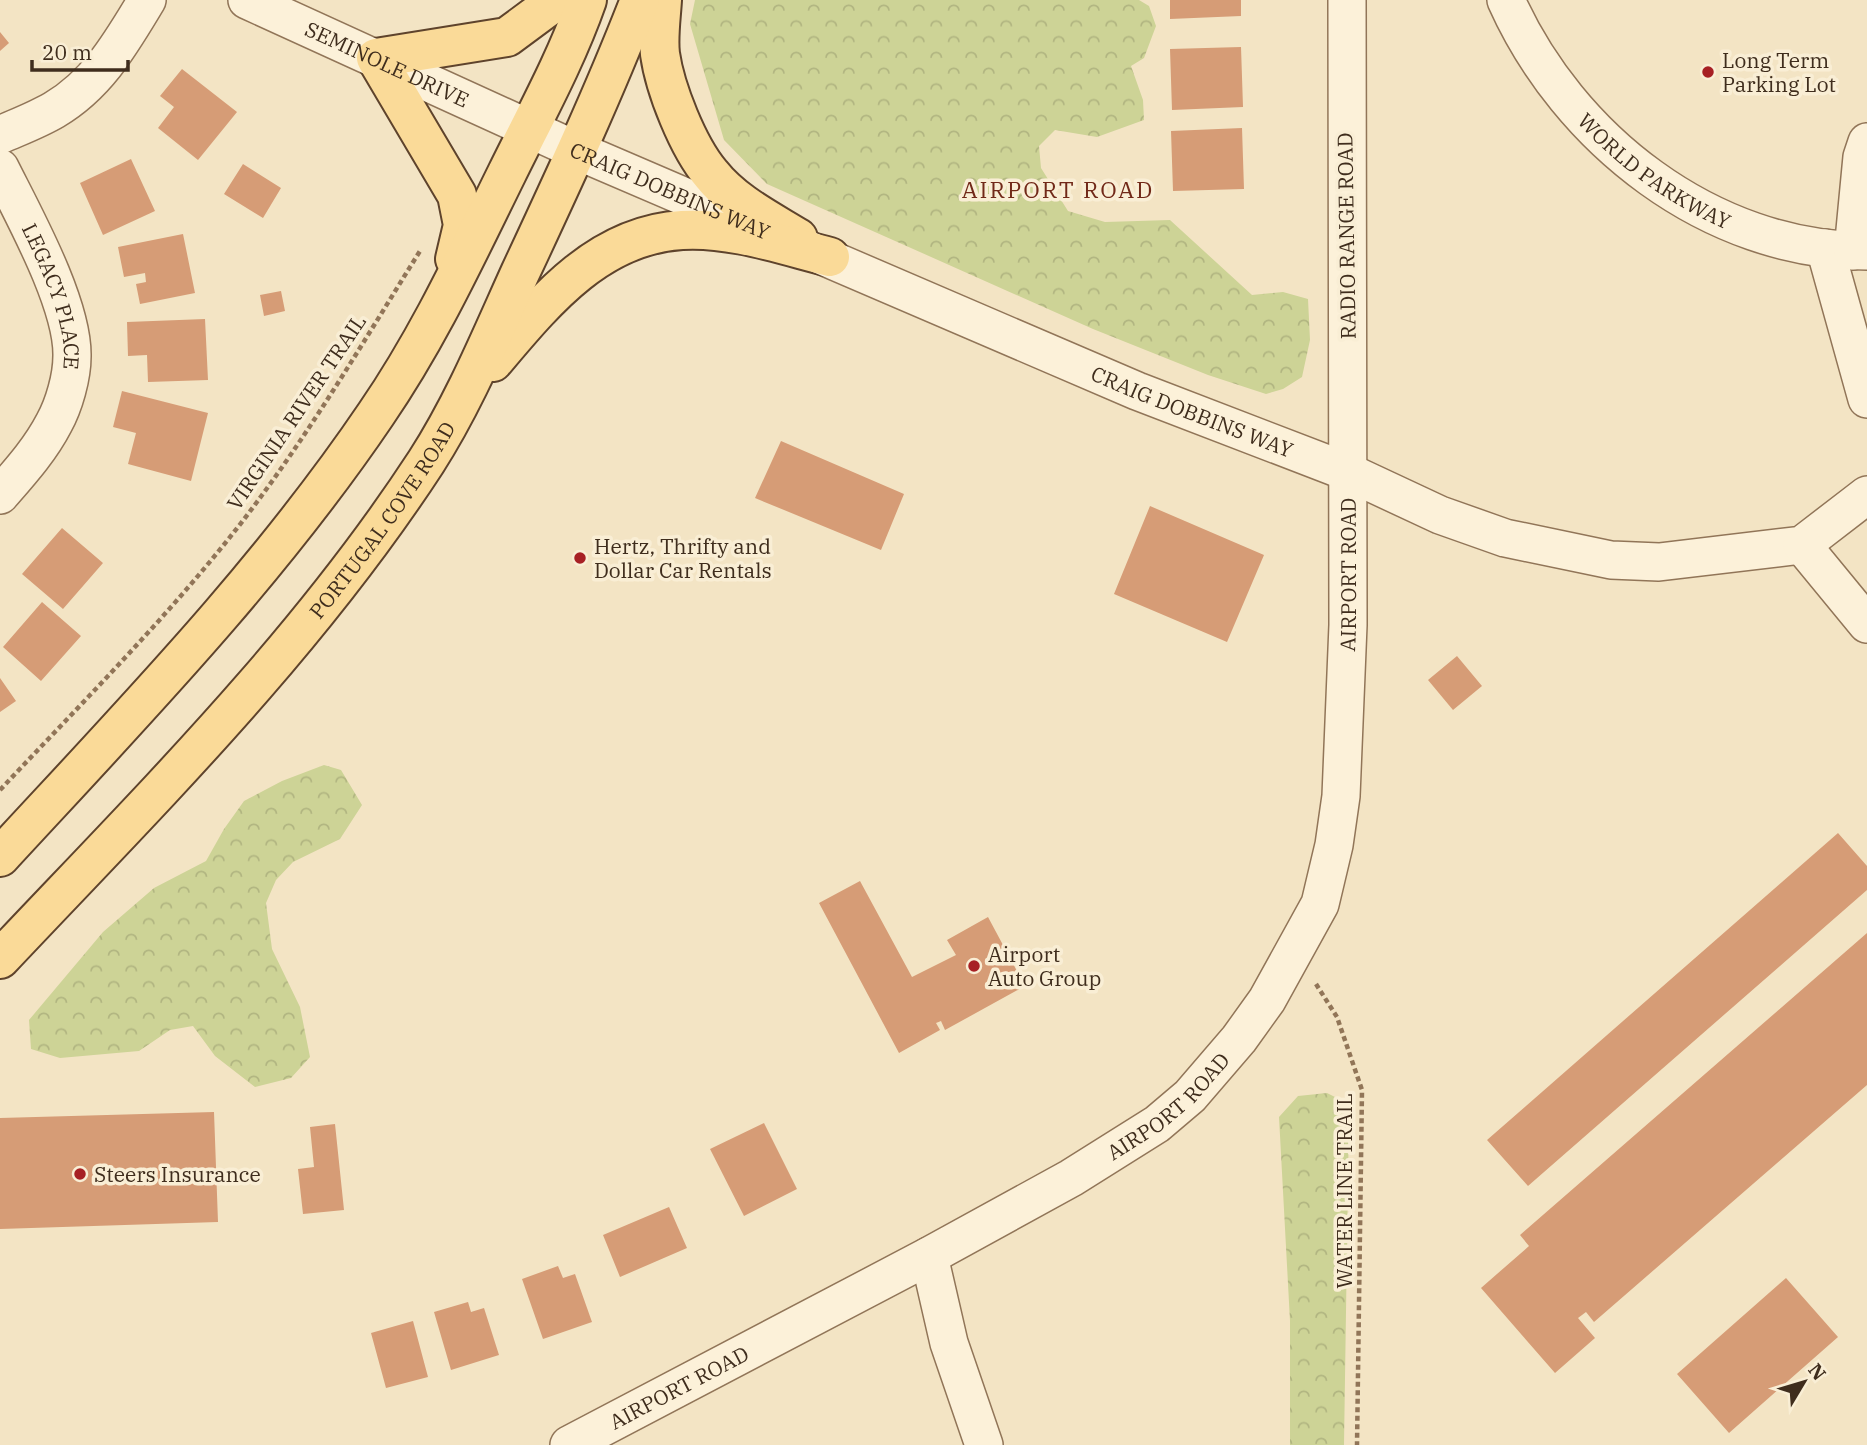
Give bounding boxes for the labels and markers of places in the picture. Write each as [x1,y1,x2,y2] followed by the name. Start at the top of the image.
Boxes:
[1722,46,1836,98] place label: Long Term Parking Lot
[1700,64,1716,80] marker: Long Term Parking Lot
[594,532,772,584] place label: Hertz, Thrifty and Dollar Car Rentals
[572,550,588,566] marker: Hertz, Thrifty and Dollar Car Rentals
[988,940,1101,992] place label: Airport Auto Group
[966,958,982,974] marker: Airport Auto Group
[94,1160,261,1188] place label: Steers Insurance
[72,1166,88,1182] marker: Steers Insurance

